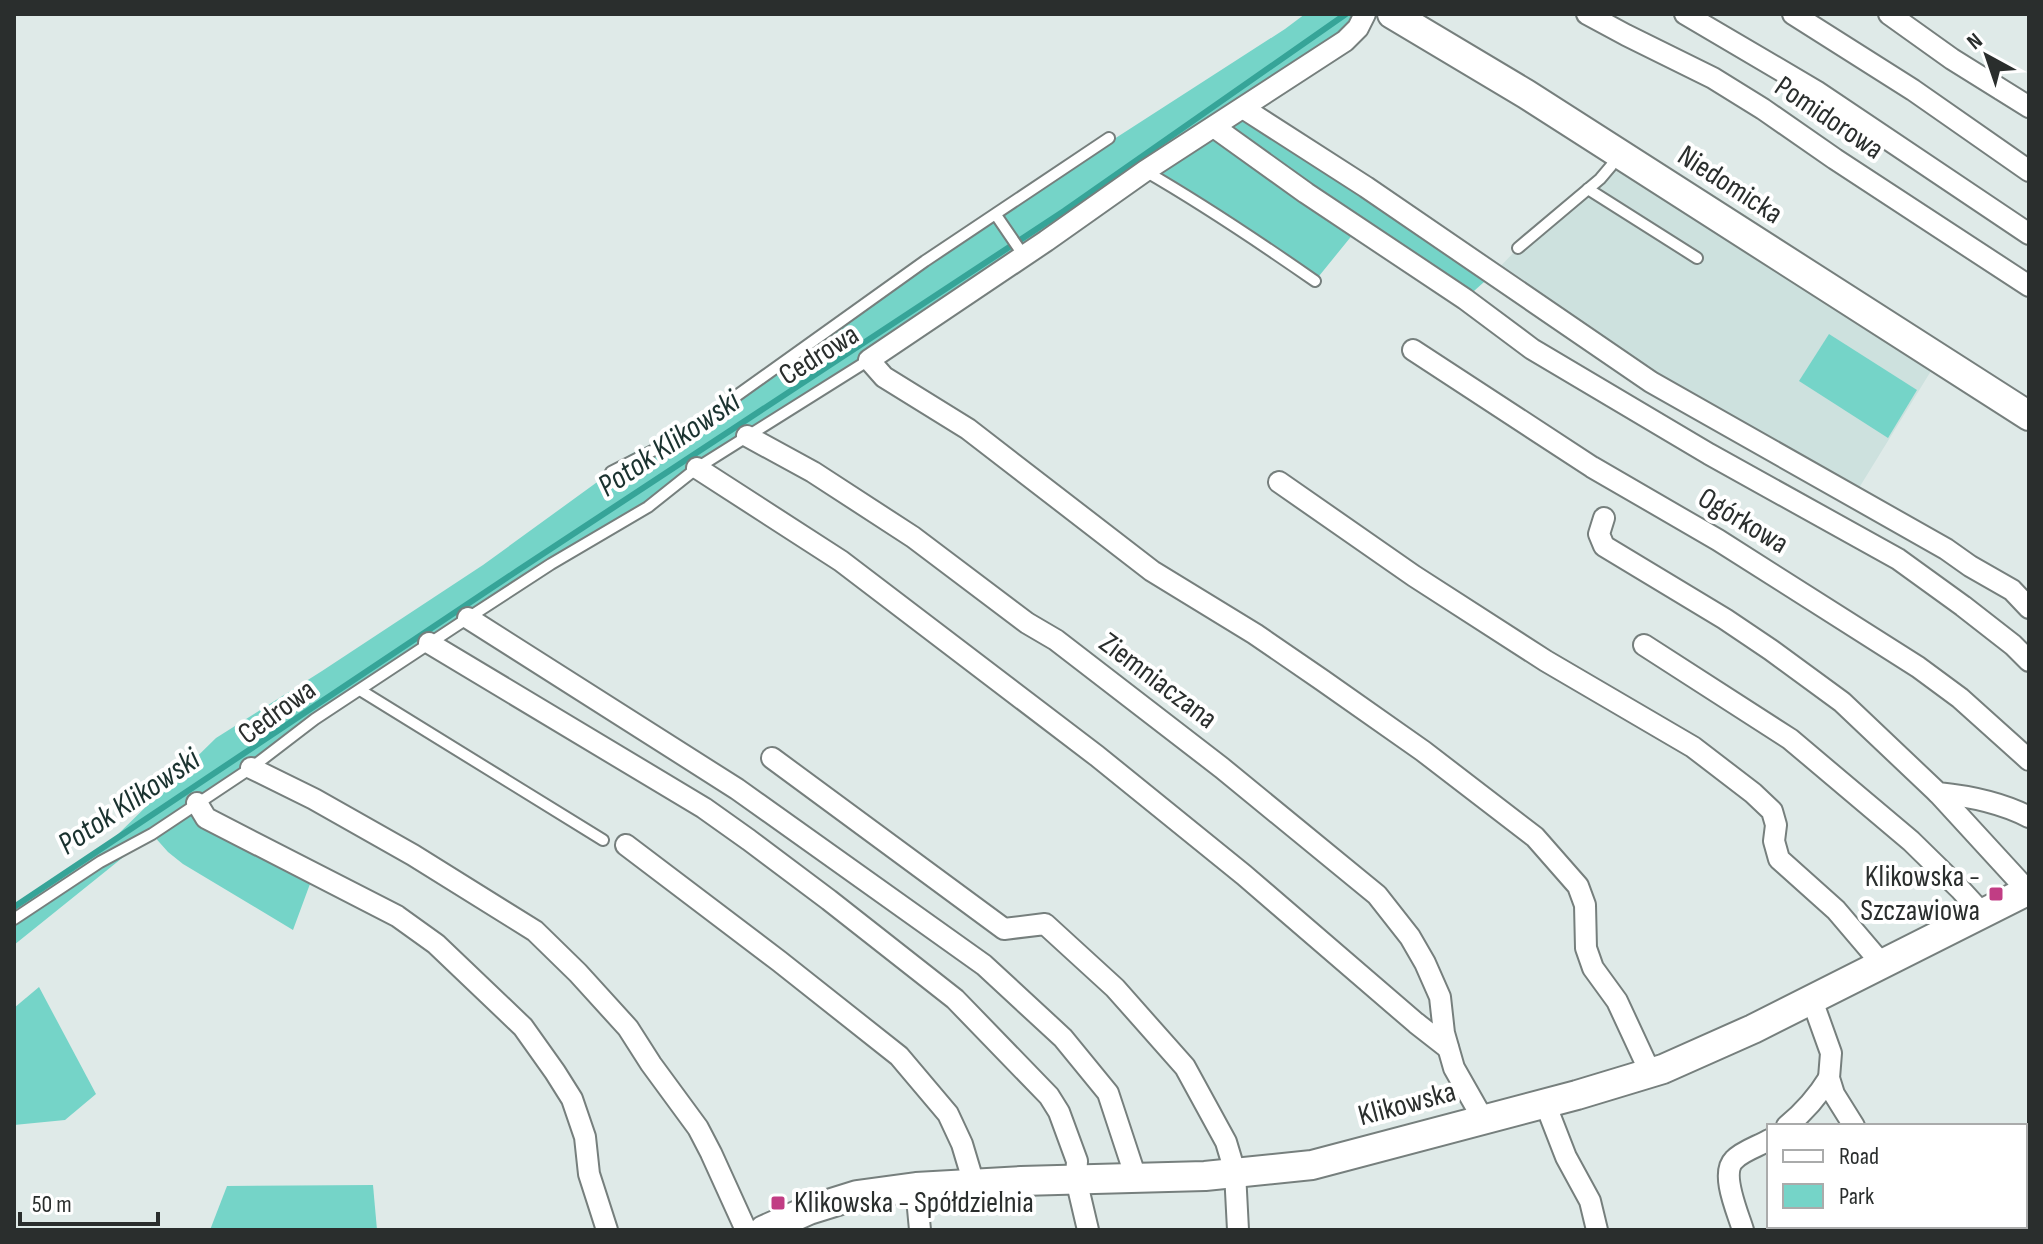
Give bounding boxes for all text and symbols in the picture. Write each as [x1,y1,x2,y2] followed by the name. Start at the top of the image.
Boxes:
[1947,16,2027,96] north arrow
[1962,28,1988,56] text: N
[1768,69,1890,167] street label: Pomidorowa
[1671,138,1789,232] street label: Niedomicka
[772,317,866,393] street label: Cedrowa
[590,382,748,506] water label: Potok Klikowski
[1691,480,1795,562] street label: Ogórkowa
[1092,625,1224,737] street label: Ziemniaczana
[231,672,323,752] street label: Cedrowa
[50,740,208,864] water label: Potok Klikowski
[1860,859,1980,929] place label: Klikowska - Szczawiowa
[1987,885,2005,903] marker: Klikowska - Szczawiowa
[1354,1074,1460,1134] street label: Klikowska
[1767,1124,2027,1228] legend
[1839,1142,1879,1171] text: Road
[20,1176,158,1226] scale bar
[1839,1182,1874,1211] text: Park
[794,1185,1034,1221] place label: Klikowska - Spółdzielnia
[32,1190,72,1219] text: 50 m
[769,1194,787,1212] marker: Klikowska - Spółdzielnia

